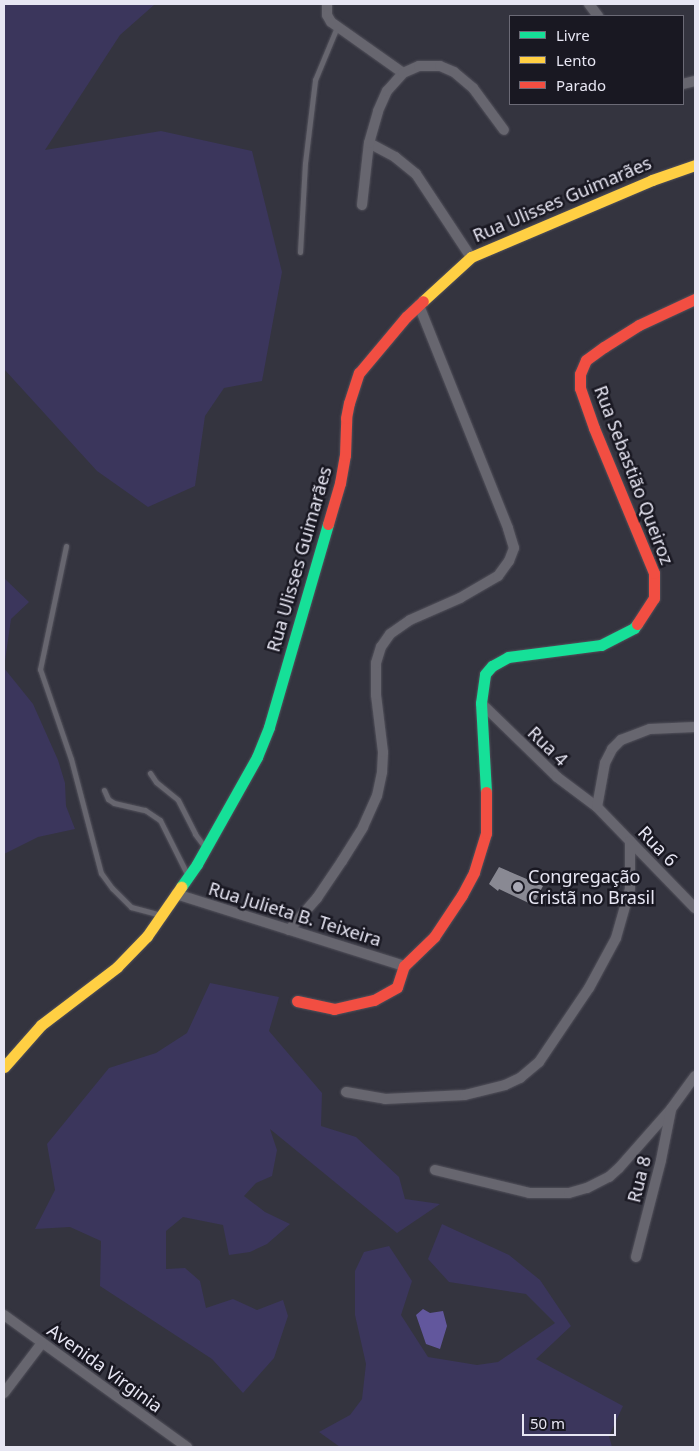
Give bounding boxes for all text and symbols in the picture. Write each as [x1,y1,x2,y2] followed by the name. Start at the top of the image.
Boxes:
[509,15,684,105] legend
[556,25,590,45] text: Livre
[556,50,596,70] text: Lento
[556,75,606,95] text: Parado
[469,152,655,246] street label: Rua Ulisses Guimarães
[590,382,678,568] street label: Rua Sebastião Queiroz
[262,464,336,654] street label: Rua Ulisses Guimarães
[523,722,573,770] street label: Rua 4
[634,821,682,871] street label: Rua 6
[528,866,655,909] place label: Congregação Cristã no Brasil
[206,877,384,951] street label: Rua Julieta B. Teixeira
[512,881,524,893] marker: Congregação Cristã no Brasil
[623,1153,655,1205] street label: Rua 8
[43,1319,167,1417] street label: Avenida Virginia
[524,1404,618,1436] scale bar
[530,1413,565,1433] text: 50 m

